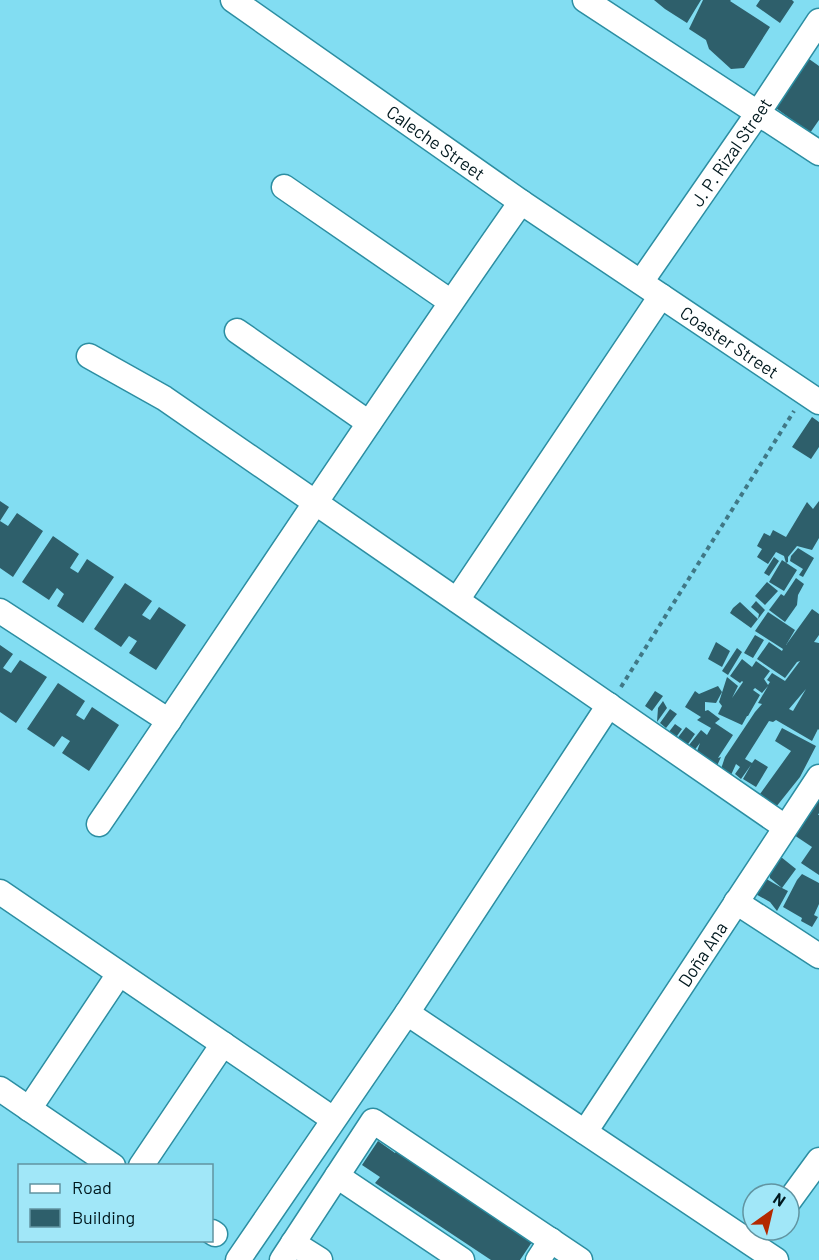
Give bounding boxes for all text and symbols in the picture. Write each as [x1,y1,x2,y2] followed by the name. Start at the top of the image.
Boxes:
[686,94,776,211] street label: J. P. Rizal Street
[383,100,489,184] street label: Caleche Street
[676,301,783,383] street label: Coaster Street
[673,918,732,991] street label: Doña Ana
[18,1164,213,1242] legend
[72,1176,112,1198] text: Road
[741,1182,801,1242] north arrow
[770,1188,789,1210] text: N
[72,1206,135,1228] text: Building

